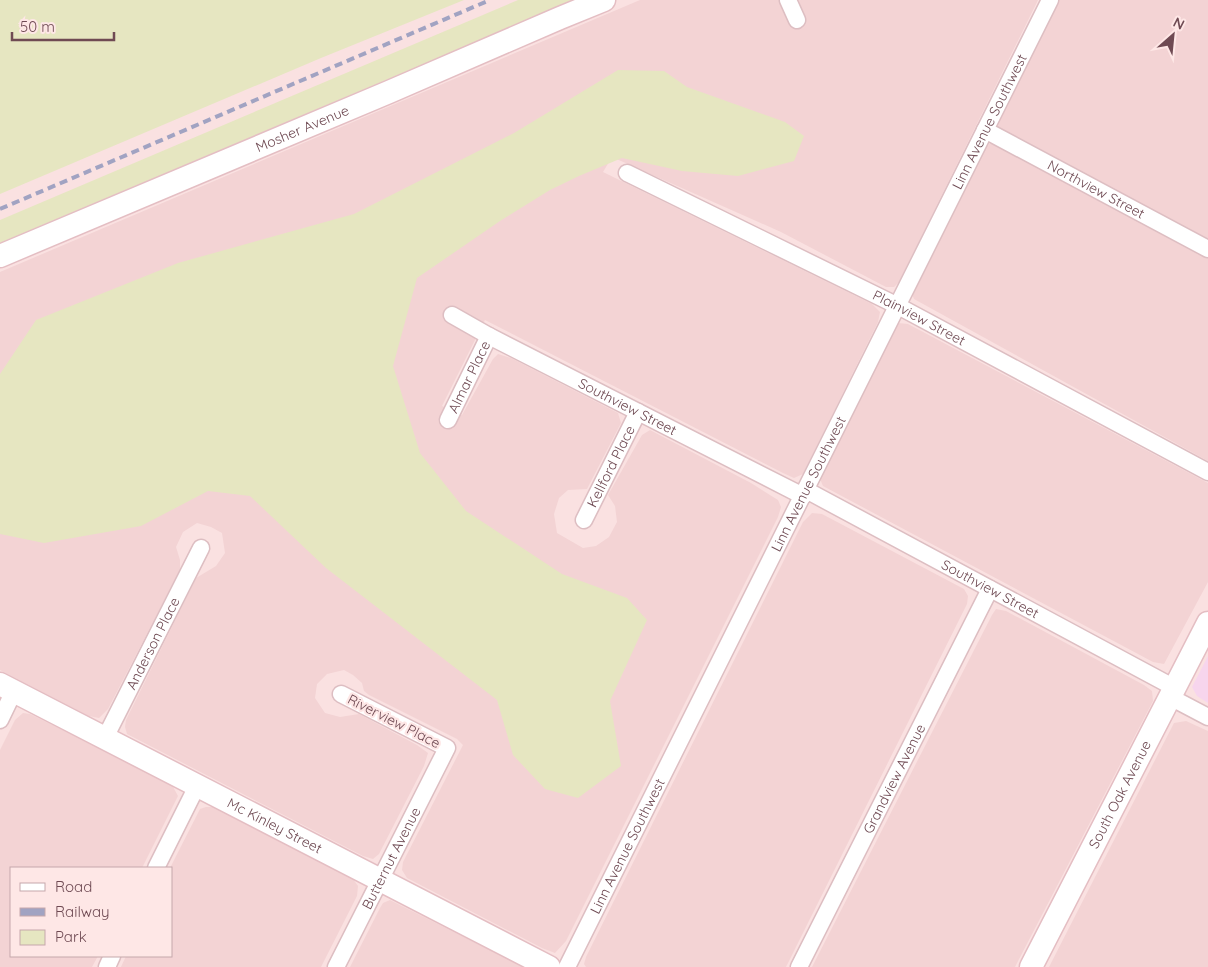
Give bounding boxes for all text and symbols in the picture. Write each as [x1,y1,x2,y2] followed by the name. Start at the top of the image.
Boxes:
[12,10,115,42] scale bar
[1148,10,1198,60] north arrow
[1170,13,1188,34] text: N
[20,17,55,36] text: 50 m
[948,51,1031,192] street label: Linn Avenue Southwest
[253,101,352,156] street label: Mosher Avenue
[1044,156,1148,223] street label: Northview Street
[870,286,969,350] street label: Plainview Street
[444,338,494,416] street label: Almar Place
[575,374,680,439] street label: Southview Street
[767,413,850,555] street label: Linn Avenue Southwest
[583,422,639,510] street label: Kellford Place
[938,555,1042,622] street label: Southview Street
[122,594,184,693] street label: Anderson Place
[345,690,443,752] street label: Riverview Place
[859,721,929,837] street label: Grandview Avenue
[1084,737,1155,852] street label: South Oak Avenue
[586,775,669,917] street label: Linn Avenue Southwest
[224,794,325,858] street label: Mc Kinley Street
[358,804,425,912] street label: Butternut Avenue
[10,867,172,957] legend
[55,877,92,896] text: Road
[55,902,110,921] text: Railway
[55,927,87,946] text: Park

